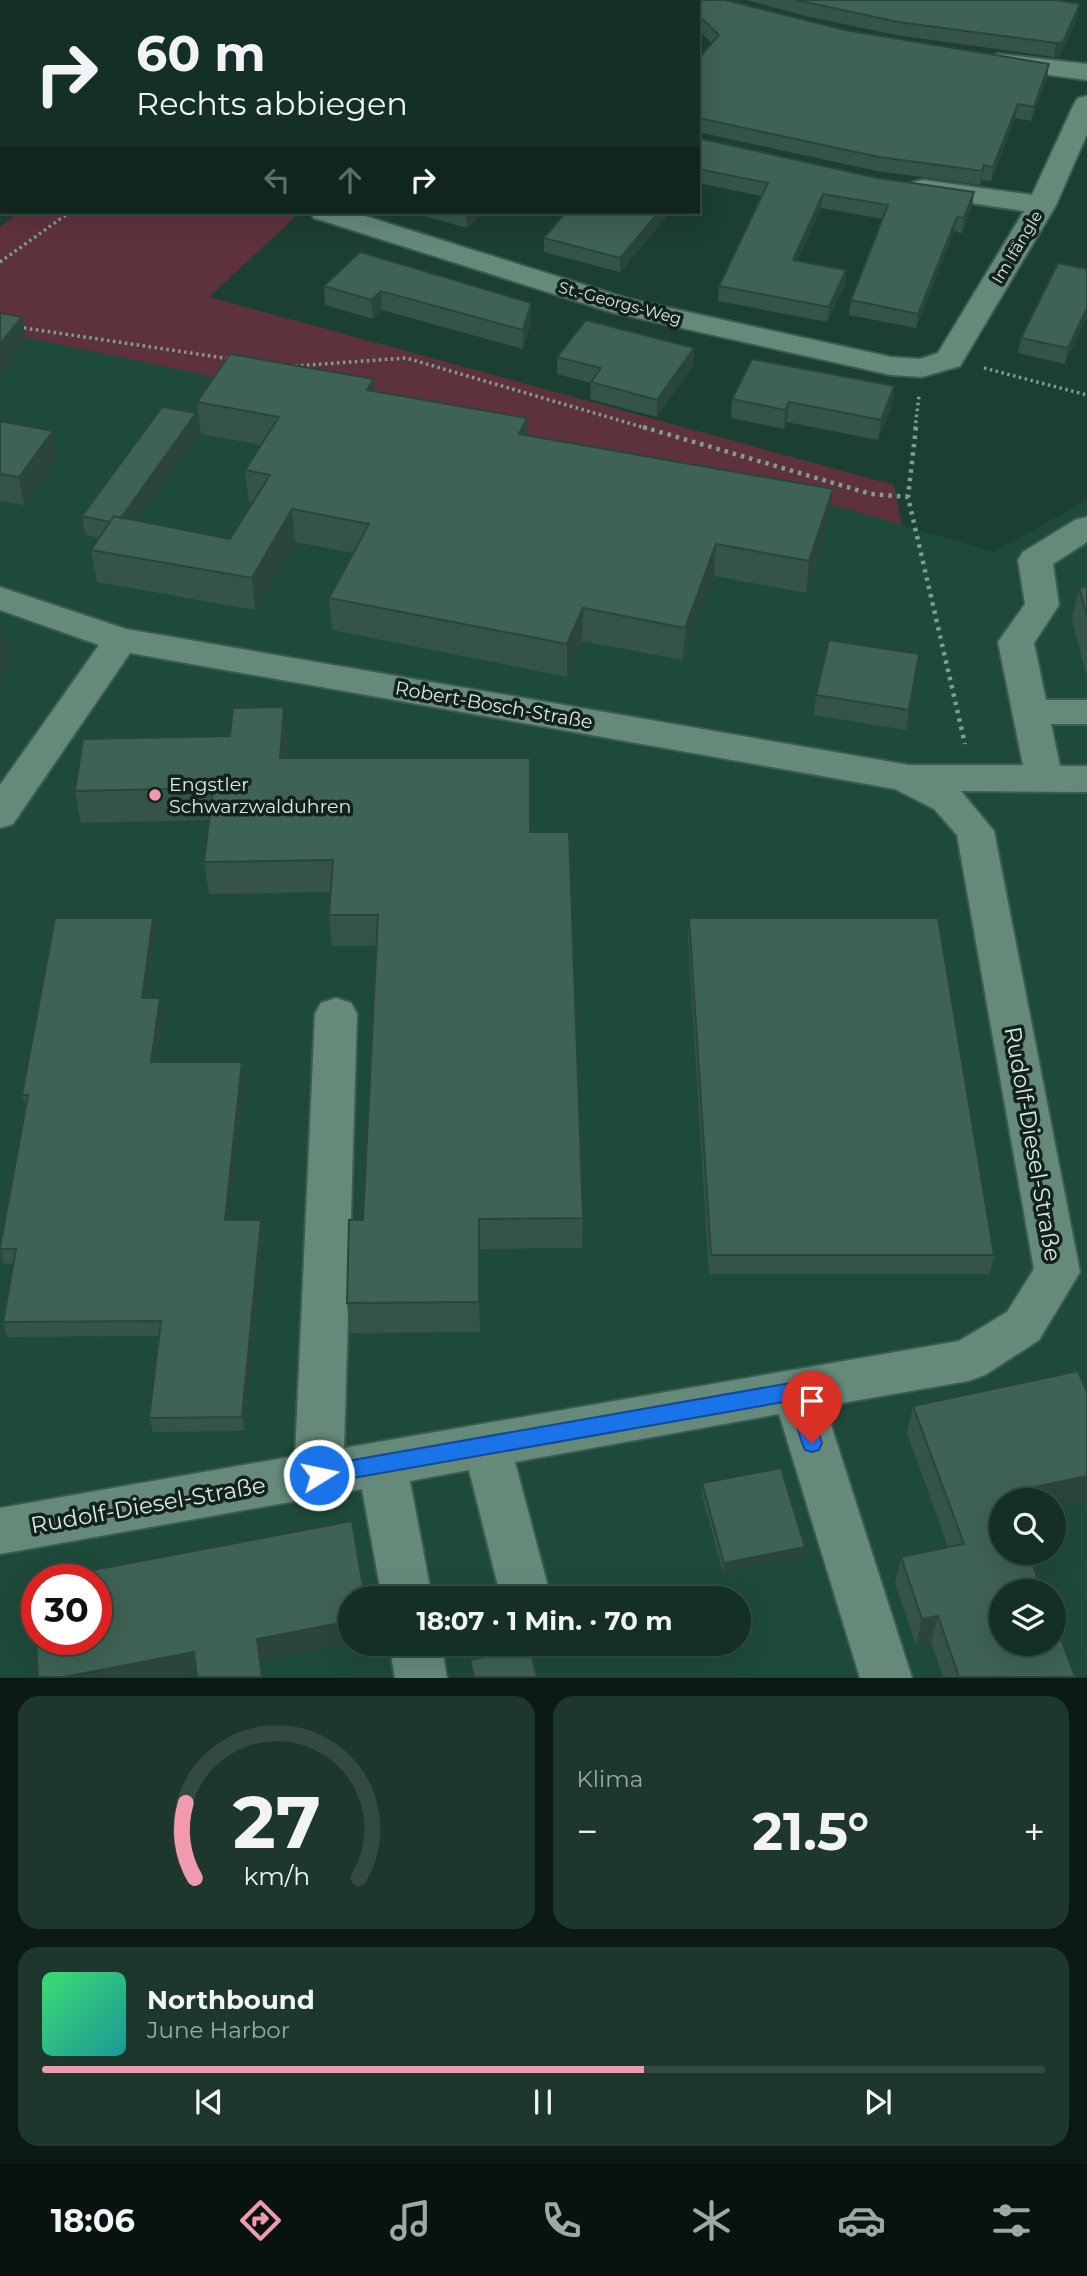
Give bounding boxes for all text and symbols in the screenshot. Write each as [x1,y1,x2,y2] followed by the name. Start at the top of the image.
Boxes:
[136,24,266,83] text: 60 m
[21,28,112,119] icon: right
[136,84,408,123] text: Rechts abbiegen
[258,161,296,199] icon: left
[331,161,369,199] icon: ahead
[404,161,442,199] icon: right
[988,207,1046,287] street label: Im Ifängle
[557,277,683,329] street label: St.-Georgs-Weg
[393,676,595,734] street label: Robert-Bosch-Straße
[169,773,351,818] place label: Engstler Schwarzwalduhren
[147,787,163,803] marker: Engstler Schwarzwalduhren
[999,1024,1067,1264] street label: Rudolf-Diesel-Straße
[782,1371,842,1443] pin
[793,1382,831,1420] icon: arrive
[282,1438,356,1512] position arrow
[28,1471,268,1539] street label: Rudolf-Diesel-Straße
[989,1488,1066,1656] map controls
[989,1488,1066,1565] button: search
[21,1564,112,1655] speed limit sign: 30
[989,1579,1066,1656] button: layers
[417,1605,672,1637] text: 18:07 · 1 Min. · 70 m
[577,1765,643,1793] text: Klima
[232,1779,320,1867] text: 27
[752,1800,869,1863] text: 21.5°
[577,1808,598,1855] text: −
[1023,1808,1045,1855] text: +
[243,1861,310,1891] text: km/h
[147,1984,315,2016] text: Northbound
[147,2016,290,2044] text: June Harbor
[190,2083,228,2121] icon: previous
[524,2083,562,2121] icon: pause
[859,2083,897,2121] icon: next
[236,2196,285,2245] icon: directions
[386,2196,435,2245] icon: music
[537,2196,586,2245] icon: phone
[687,2196,736,2245] icon: climate
[837,2196,886,2245] icon: car
[987,2196,1036,2245] icon: filters
[51,2201,135,2240] text: 18:06

